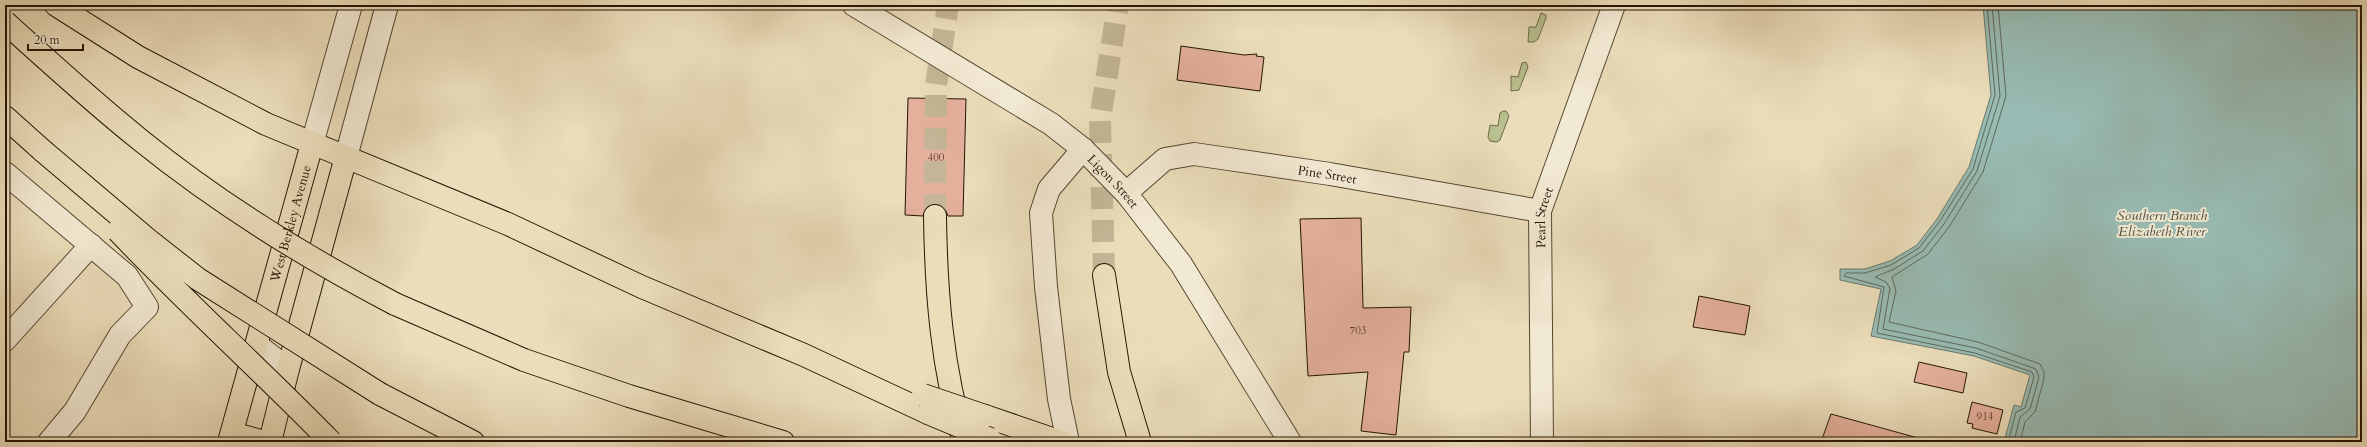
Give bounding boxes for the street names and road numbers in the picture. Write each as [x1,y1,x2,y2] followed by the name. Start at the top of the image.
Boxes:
[1083,151,1143,212] street label: Ligon Street
[1297,161,1358,189] street label: Pine Street
[266,163,316,285] street label: West Berkley Avenue
[1532,185,1558,248] street label: Pearl Street

